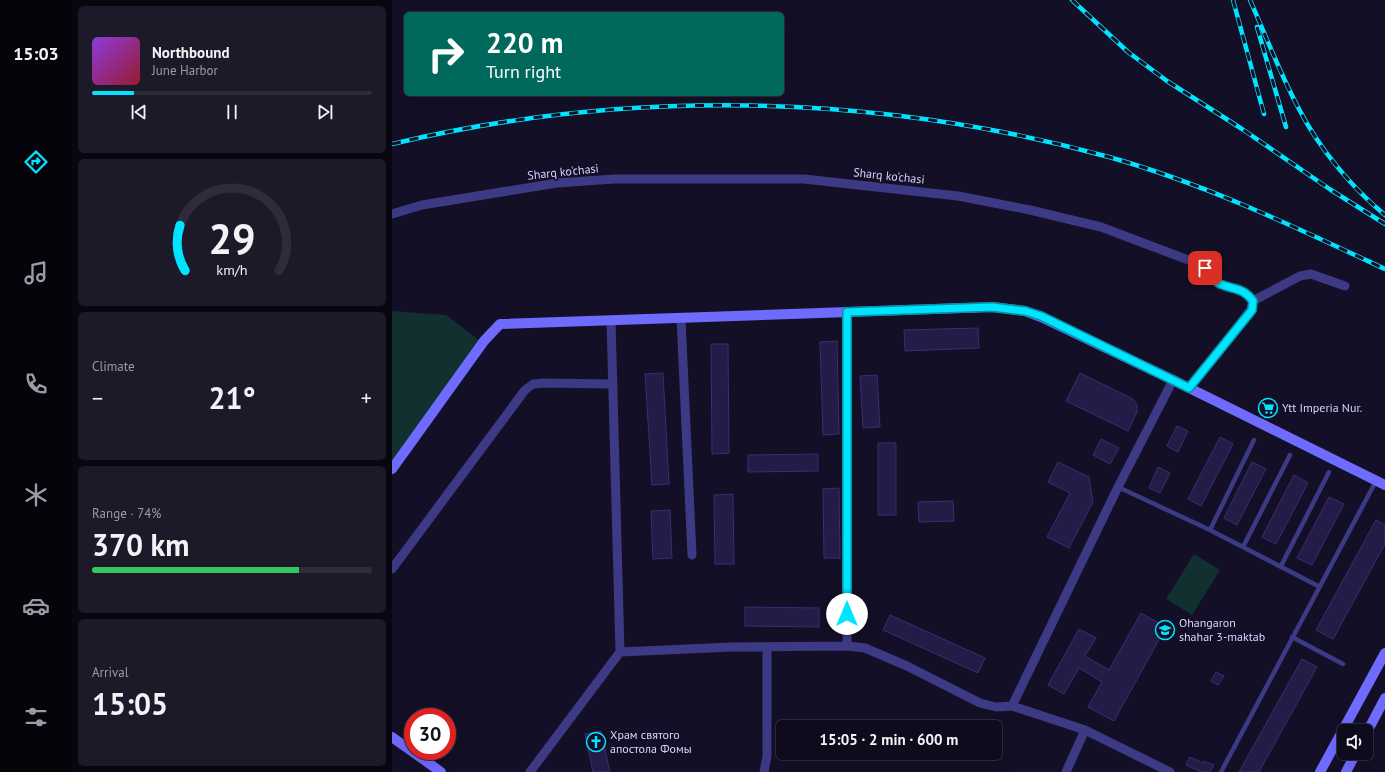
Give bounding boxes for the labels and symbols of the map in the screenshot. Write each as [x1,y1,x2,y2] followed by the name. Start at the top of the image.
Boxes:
[527,160,599,183] street label: Sharq ko'chasi
[853,164,925,187] street label: Sharq ko'chasi
[1188,251,1222,285] pin
[1257,397,1279,419] supermarket icon: Ytt Imperia Nur.
[1282,400,1362,415] place label: Ytt Imperia Nur.
[826,593,868,635] position arrow
[1179,615,1265,644] place label: Ohangaron shahar 3-maktab
[1154,619,1176,641] school or university icon: Ohangaron shahar 3-maktab
[404,708,456,760] speed limit sign: 30
[610,727,692,756] place label: Храм святого апостола Фомы
[585,731,607,753] church icon: Храм святого апостола Фомы

